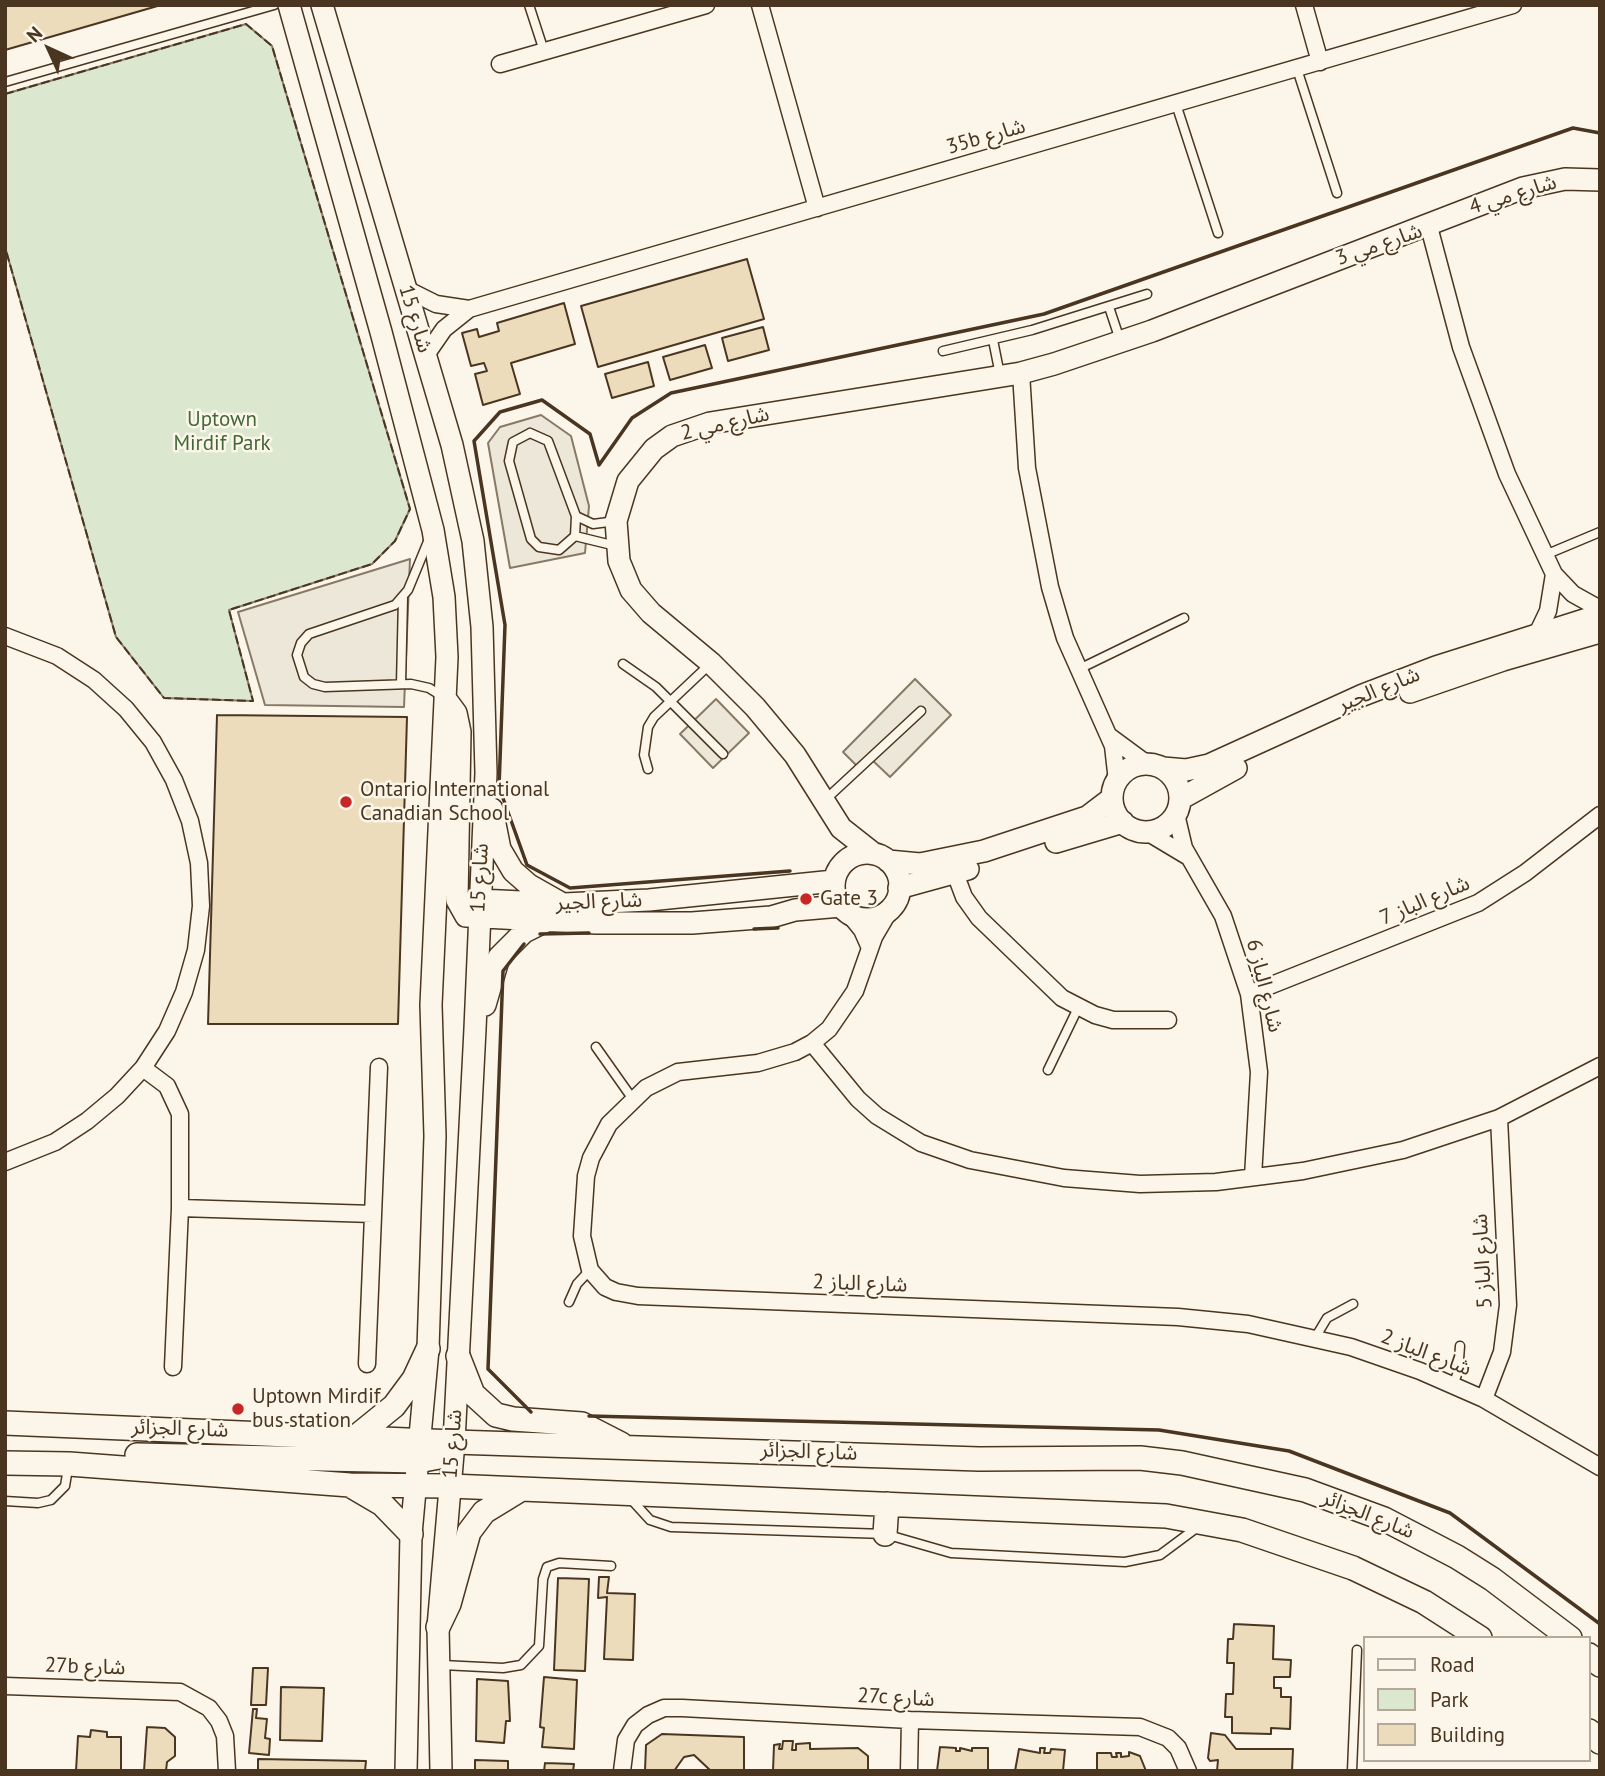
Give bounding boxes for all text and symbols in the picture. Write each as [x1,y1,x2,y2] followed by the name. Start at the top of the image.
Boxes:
[14,14,84,84] north arrow
[21,21,47,47] text: N
[944,114,1028,160] street label: 35b شارع
[1466,170,1560,220] street label: شارع مي 4
[1332,218,1426,272] street label: شارع مي 3
[393,282,437,356] street label: شارع 15
[678,402,772,446] street label: شارع مي 2
[173,407,271,457] park label: Uptown Mirdif Park
[1334,662,1424,718] street label: شارع الجير
[360,777,549,827] place label: Ontario International Canadian School
[338,794,354,810] marker: Ontario International Canadian School
[466,843,494,913] street label: شارع 15
[1376,871,1474,931] street label: شارع الباز 7
[820,886,878,912] place label: Gate 3
[555,888,643,916] street label: شارع الجير
[798,891,814,907] marker: Gate 3
[1240,937,1288,1035] street label: شارع الباز 6
[1468,1213,1498,1309] street label: شارع الباز 5
[812,1270,908,1298] street label: شارع الباز 2
[1377,1324,1475,1382] street label: شارع الباز 2
[252,1384,380,1434] place label: Uptown Mirdif bus station
[230,1401,246,1417] marker: Uptown Mirdif bus station
[438,1408,468,1480] street label: شارع 15
[131,1415,229,1443] street label: شارع الجزائر
[760,1438,858,1466] street label: شارع الجزائر
[1318,1485,1418,1545] street label: شارع الجزائر
[1364,1636,1591,1762] legend
[1430,1651,1474,1678] text: Road
[44,1653,126,1681] street label: 27b شارع
[857,1683,935,1713] street label: 27c شارع
[1430,1686,1469,1713] text: Park
[1430,1721,1505,1748] text: Building

